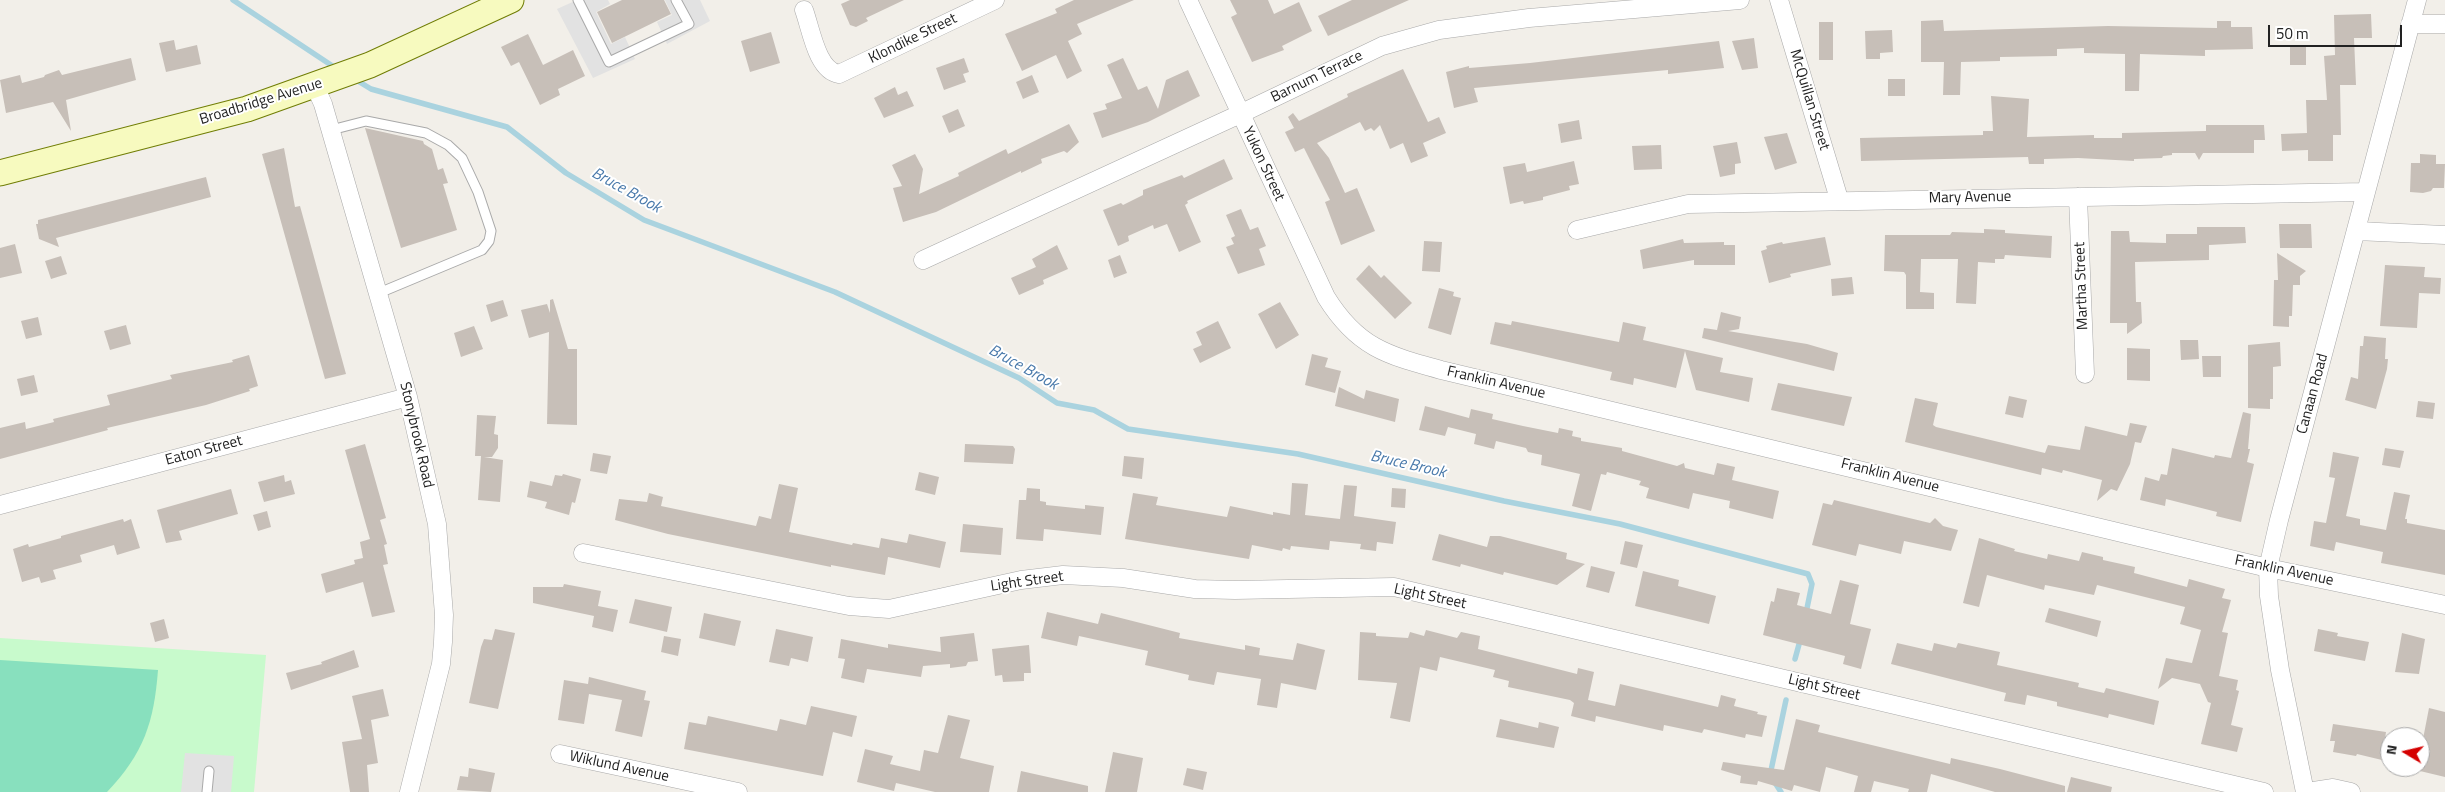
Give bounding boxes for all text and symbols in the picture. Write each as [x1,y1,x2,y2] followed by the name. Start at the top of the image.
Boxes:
[866,10,960,68] street label: Klondike Street
[2270,15,2404,47] scale bar
[2276,22,2309,45] text: 50 m
[1268,47,1366,107] street label: Barnum Terrace
[1785,47,1833,153] street label: McQuillan Street
[197,75,325,129] street label: Broadbridge Avenue
[1238,124,1288,204] street label: Yukon Street
[588,164,664,218] water label: Bruce Brook
[1928,188,2012,208] street label: Mary Avenue
[2071,242,2093,330] street label: Martha Street
[985,341,1061,395] water label: Bruce Brook
[2294,352,2332,436] street label: Canaan Road
[1445,363,1547,403] street label: Franklin Avenue
[395,380,437,490] street label: Stonybrook Road
[164,432,244,470] street label: Eaton Street
[1369,447,1447,483] water label: Bruce Brook
[1839,455,1941,497] street label: Franklin Avenue
[2233,552,2335,590] street label: Franklin Avenue
[989,568,1065,596] street label: Light Street
[1392,581,1468,613] street label: Light Street
[1786,671,1862,705] street label: Light Street
[2380,727,2430,777] north arrow
[2380,743,2402,756] text: N
[568,748,670,786] street label: Wiklund Avenue

